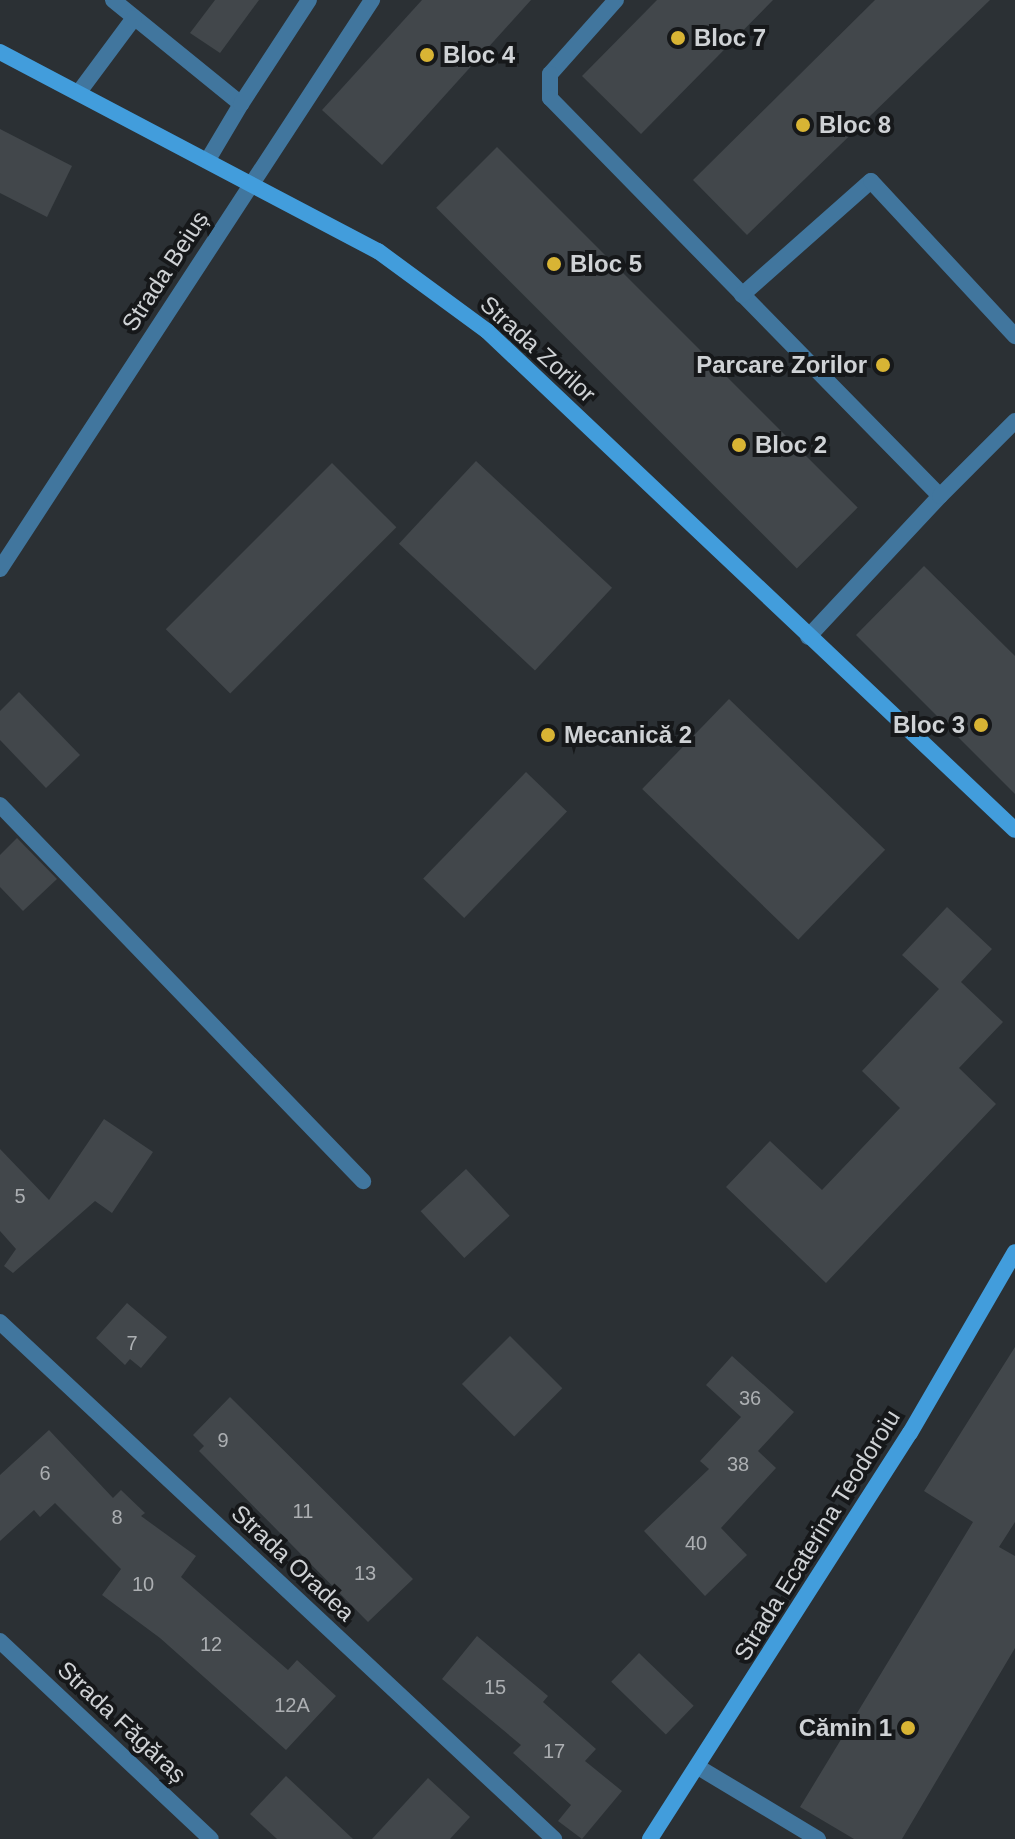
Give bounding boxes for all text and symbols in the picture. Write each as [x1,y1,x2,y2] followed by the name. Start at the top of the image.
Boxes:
[694,24,766,52] place label: Bloc 7
[669,29,687,47] marker: Bloc 7
[443,41,515,69] place label: Bloc 4
[418,46,436,64] marker: Bloc 4
[819,111,891,139] place label: Bloc 8
[794,116,812,134] marker: Bloc 8
[116,206,214,336] street label: Strada Beiuș
[570,250,642,278] place label: Bloc 5
[545,255,563,273] marker: Bloc 5
[474,290,602,408] street label: Strada Zorilor
[696,351,867,379] place label: Parcare Zorilor
[874,356,892,374] marker: Parcare Zorilor
[755,431,827,459] place label: Bloc 2
[730,436,748,454] marker: Bloc 2
[893,711,965,739] place label: Bloc 3
[972,716,990,734] marker: Bloc 3
[564,721,692,749] place label: Mecanică 2
[539,726,557,744] marker: Mecanică 2
[14,1184,26,1208] house number: 5
[126,1331,138,1355] house number: 7
[739,1386,761,1410] house number: 36
[728,1404,906,1666] street label: Strada Ecaterina Teodoroiu
[217,1428,229,1452] house number: 9
[727,1452,749,1476] house number: 38
[39,1461,51,1485] house number: 6
[226,1499,360,1627] street label: Strada Oradea
[293,1499,313,1523] house number: 11
[111,1505,123,1529] house number: 8
[685,1531,707,1555] house number: 40
[354,1561,376,1585] house number: 13
[132,1572,154,1596] house number: 10
[200,1632,222,1656] house number: 12
[52,1655,192,1789] street label: Strada Făgăraș
[484,1675,506,1699] house number: 15
[274,1693,310,1717] house number: 12A
[799,1714,892,1742] place label: Cămin 1
[899,1719,917,1737] marker: Cămin 1
[543,1739,565,1763] house number: 17

